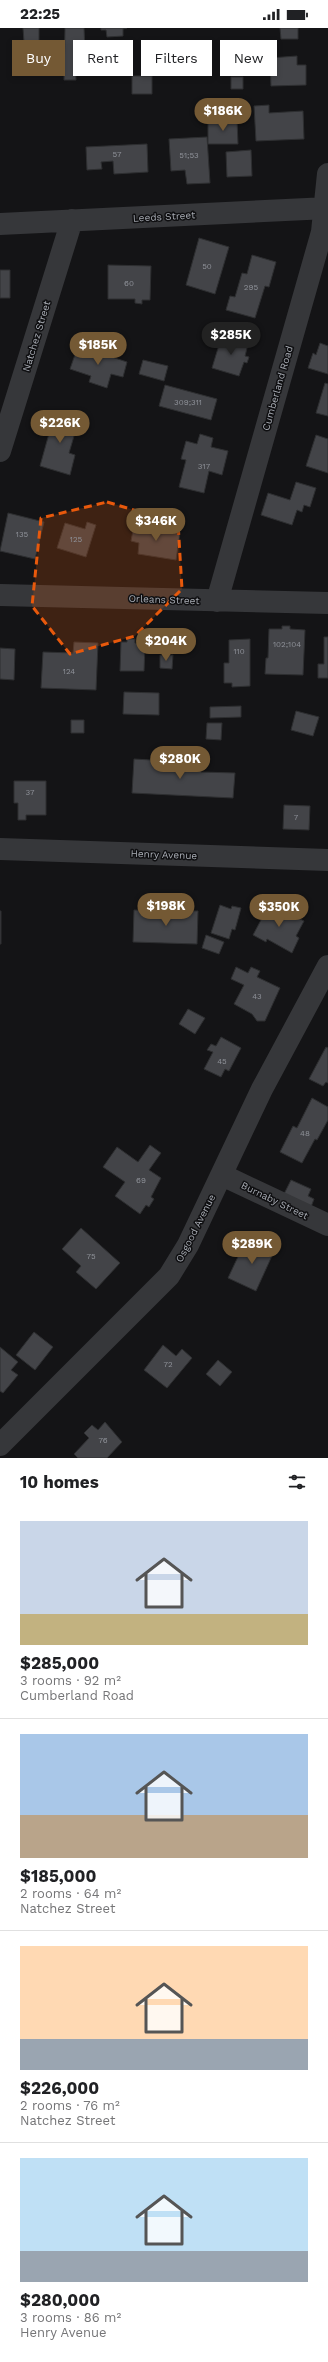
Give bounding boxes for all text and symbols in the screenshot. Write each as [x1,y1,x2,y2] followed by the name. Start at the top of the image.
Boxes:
[20,5,60,23] text: 22:25
[12,40,65,76] chip: Buy
[73,40,133,76] chip: Rent
[141,40,212,76] chip: Filters
[220,40,277,76] chip: New
[195,98,251,132] pin: $186K
[203,103,243,118] text: $186K
[112,150,122,159] house number: 57
[179,151,199,160] house number: 51;53
[133,209,196,224] street label: Leeds Street
[202,262,212,271] house number: 50
[124,279,134,288] house number: 60
[244,283,258,292] house number: 295
[20,299,53,373] street label: Natchez Street
[203,322,259,356] pin: $285K
[211,327,251,342] text: $285K
[70,332,126,366] pin: $185K
[79,337,117,352] text: $185K
[260,344,295,432] street label: Cumberland Road
[174,398,202,407] house number: 309;311
[32,410,88,444] pin: $226K
[40,415,80,430] text: $226K
[198,462,211,471] house number: 317
[128,508,184,542] pin: $346K
[135,513,177,528] text: $346K
[16,530,29,539] house number: 135
[70,535,83,544] house number: 125
[128,593,200,606] street label: Orleans Street
[138,628,194,662] pin: $204K
[145,633,187,648] text: $204K
[273,640,301,649] house number: 102;104
[233,647,245,656] house number: 110
[63,667,75,676] house number: 124
[152,746,208,780] pin: $280K
[159,751,201,766] text: $280K
[26,788,35,797] house number: 37
[294,813,299,822] house number: 7
[131,848,198,861] street label: Henry Avenue
[138,893,194,927] pin: $198K
[251,894,307,928] pin: $350K
[146,898,186,913] text: $198K
[258,899,300,914] text: $350K
[252,992,262,1001] house number: 43
[217,1057,227,1066] house number: 45
[300,1129,310,1138] house number: 48
[136,1176,146,1185] house number: 69
[239,1179,311,1222] street label: Burnaby Street
[174,1192,217,1264] street label: Osgood Avenue
[224,1231,280,1265] pin: $289K
[231,1236,273,1251] text: $289K
[86,1252,96,1261] house number: 75
[163,1360,173,1369] house number: 72
[98,1436,108,1445] house number: 76
[286,1471,308,1493] icon: filters
[20,1472,99,1492] text: 10 homes
[128,1547,200,1619] icon: home
[20,1653,99,1673] text: $285,000
[20,1673,121,1688] text: 3 rooms · 92 m²
[20,1688,134,1703] text: Cumberland Road
[128,1760,200,1832] icon: home
[20,1866,96,1886] text: $185,000
[20,1886,121,1901] text: 2 rooms · 64 m²
[20,1901,115,1916] text: Natchez Street
[128,1972,200,2044] icon: home
[20,2078,99,2098] text: $226,000
[20,2098,120,2113] text: 2 rooms · 76 m²
[20,2113,115,2128] text: Natchez Street
[128,2184,200,2256] icon: home
[20,2290,100,2310] text: $280,000
[20,2310,121,2325] text: 3 rooms · 86 m²
[20,2325,107,2340] text: Henry Avenue

